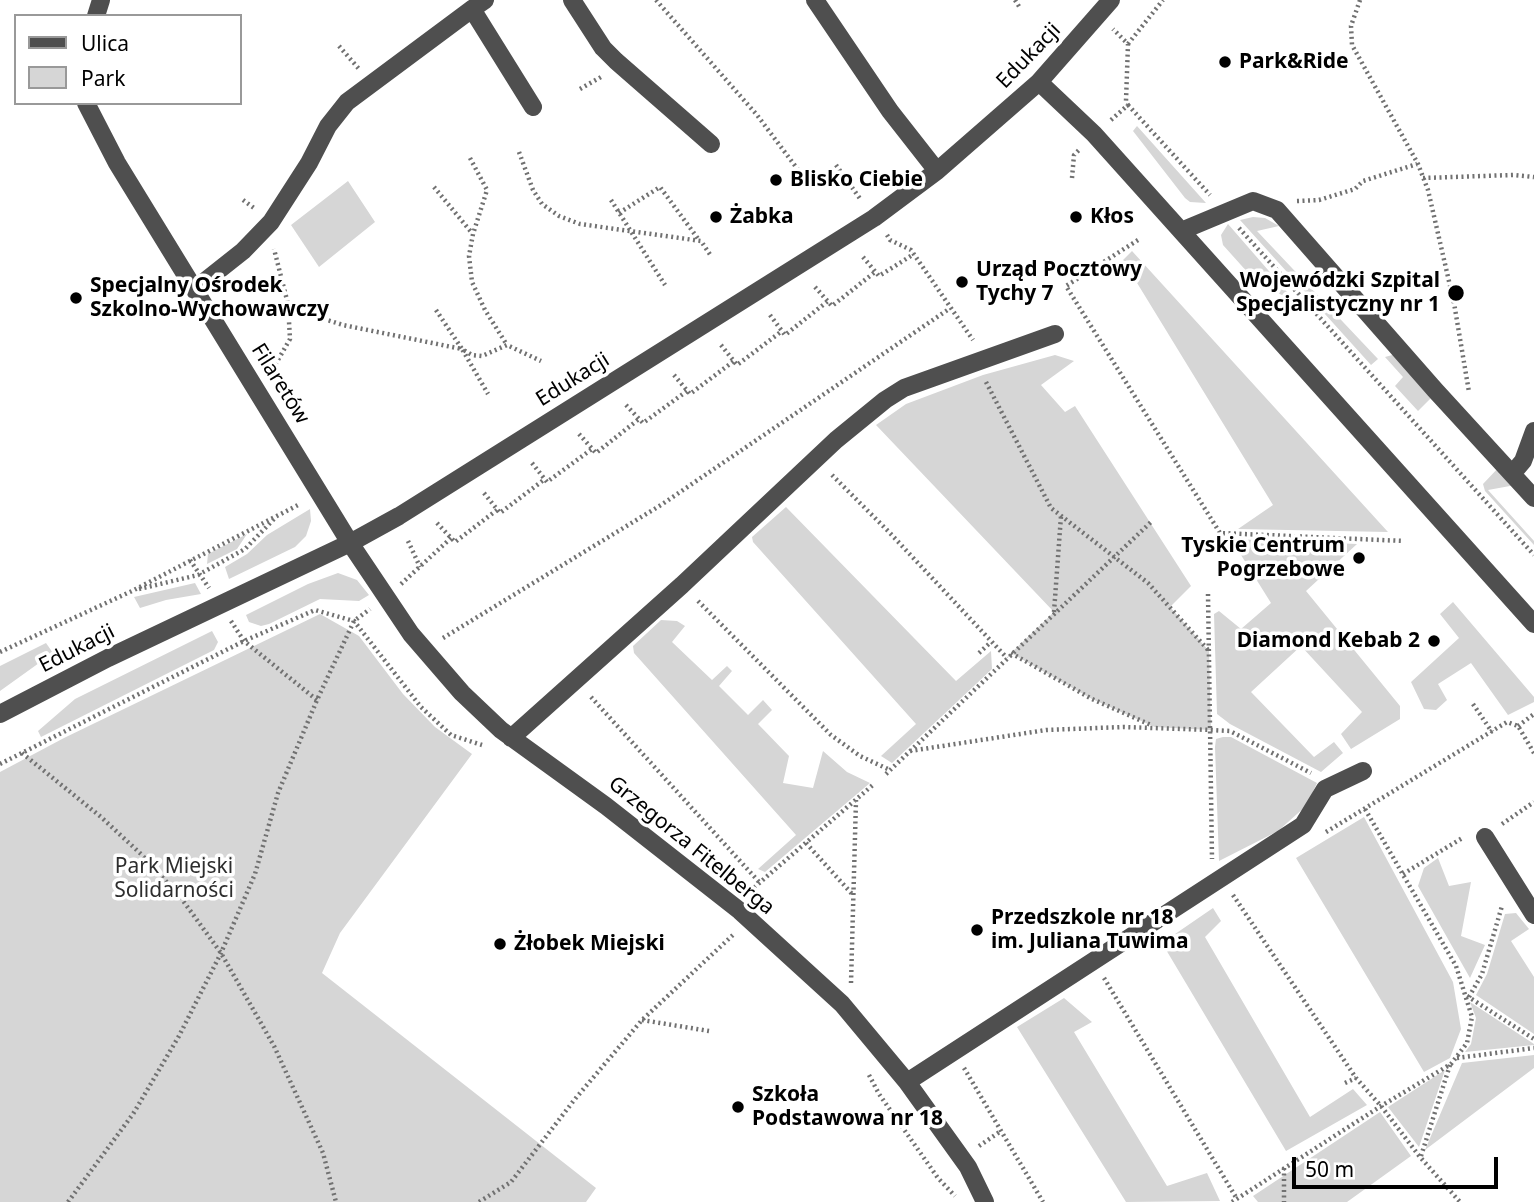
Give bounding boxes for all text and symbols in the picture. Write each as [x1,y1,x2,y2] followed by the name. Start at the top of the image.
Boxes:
[14,14,242,105] legend
[992,18,1066,94] street label: Edukacji
[81,29,129,57] text: Ulica
[1239,49,1349,75] place label: Park&Ride
[1217,54,1233,70] marker: Park&Ride
[81,64,125,92] text: Park
[790,167,923,193] place label: Blisko Ciebie
[768,172,784,188] marker: Blisko Ciebie
[730,204,794,230] place label: Żabka
[1090,204,1134,230] place label: Kłos
[708,209,724,225] marker: Żabka
[1068,209,1084,225] marker: Kłos
[976,257,1142,307] place label: Urząd Pocztowy Tychy 7
[1236,268,1440,318] place label: Wojewódzki Szpital Specjalistyczny nr 1
[90,273,329,323] place label: Specjalny Ośrodek Szkolno-Wychowawczy
[954,274,970,290] marker: Urząd Pocztowy Tychy 7
[1446,283,1466,303] marker: Wojewódzki Szpital Specjalistyczny nr 1
[68,290,84,306] marker: Specjalny Ośrodek Szkolno-Wychowawczy
[245,339,315,429] street label: Filaretów
[532,348,614,412] street label: Edukacji
[1181,533,1345,583] place label: Tyskie Centrum Pogrzebowe
[1351,550,1367,566] marker: Tyskie Centrum Pogrzebowe
[35,619,119,679] street label: Edukacji
[1237,628,1420,654] place label: Diamond Kebab 2
[1426,633,1442,649] marker: Diamond Kebab 2
[603,771,779,921] street label: Grzegorza Fitelberga
[114,854,234,904] park label: Park Miejski Solidarności
[991,905,1189,955] place label: Przedszkole nr 18 im. Juliana Tuwima
[969,922,985,938] marker: Przedszkole nr 18 im. Juliana Tuwima
[514,931,665,957] place label: Żłobek Miejski
[492,936,508,952] marker: Żłobek Miejski
[752,1082,943,1132] place label: Szkoła Podstawowa nr 18
[730,1099,746,1115] marker: Szkoła Podstawowa nr 18
[1296,1142,1502,1186] scale bar
[1305,1155,1354,1183] text: 50 m

